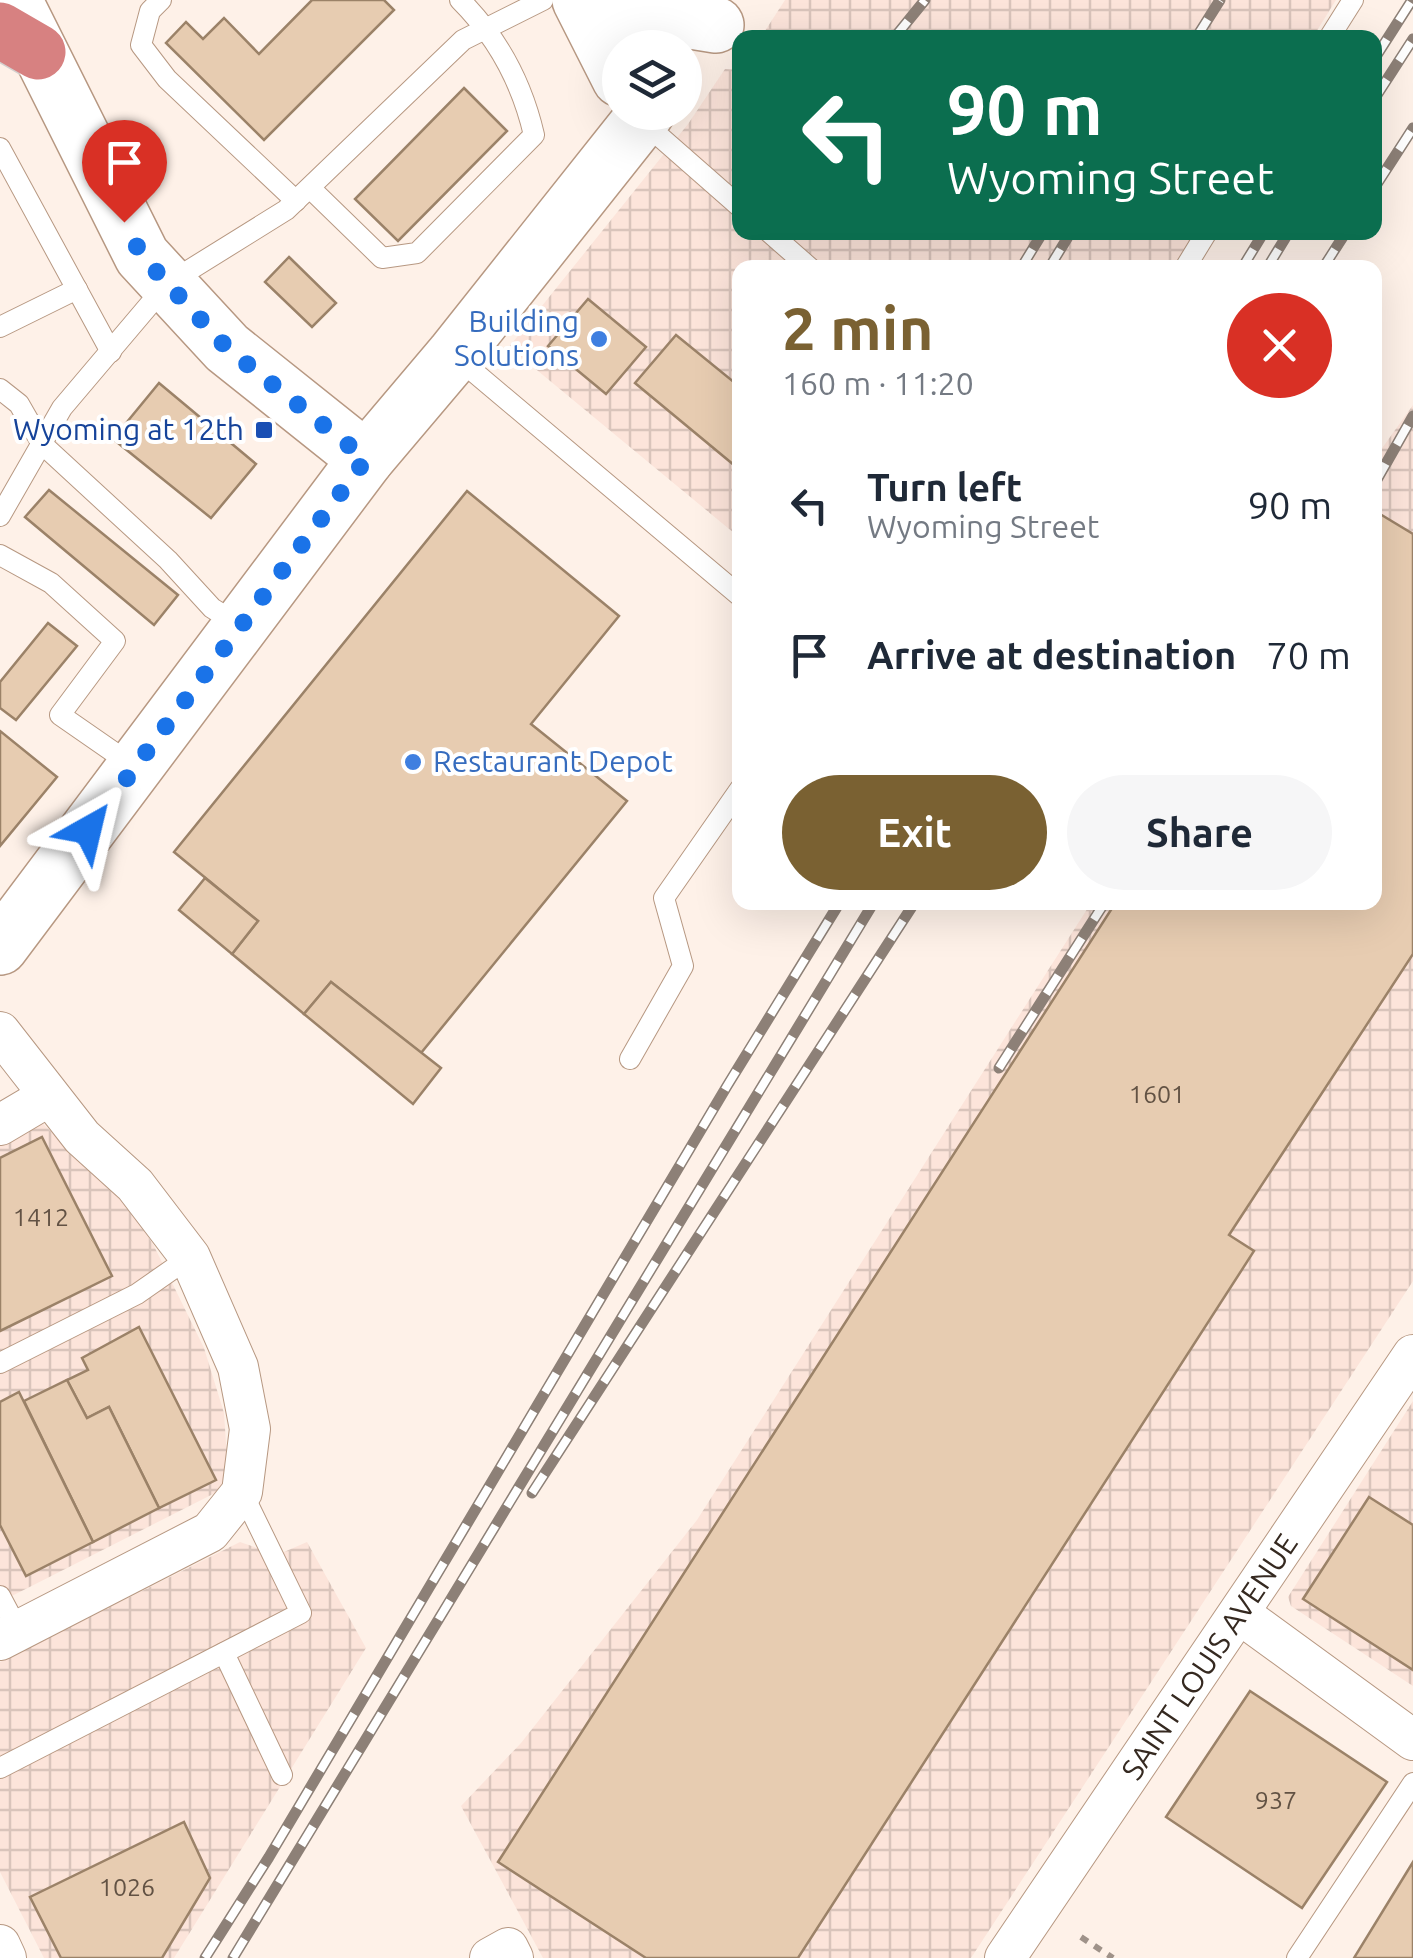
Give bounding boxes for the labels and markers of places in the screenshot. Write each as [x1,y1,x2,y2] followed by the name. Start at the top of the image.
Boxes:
[82,120,167,223] pin
[454,304,579,372] place label: Building Solutions
[588,328,610,350] marker: Building Solutions
[13,412,244,446] place label: Wyoming at 12th
[253,419,275,441] marker: Wyoming at 12th
[433,744,673,778] place label: Restaurant Depot
[402,751,424,773] marker: Restaurant Depot

